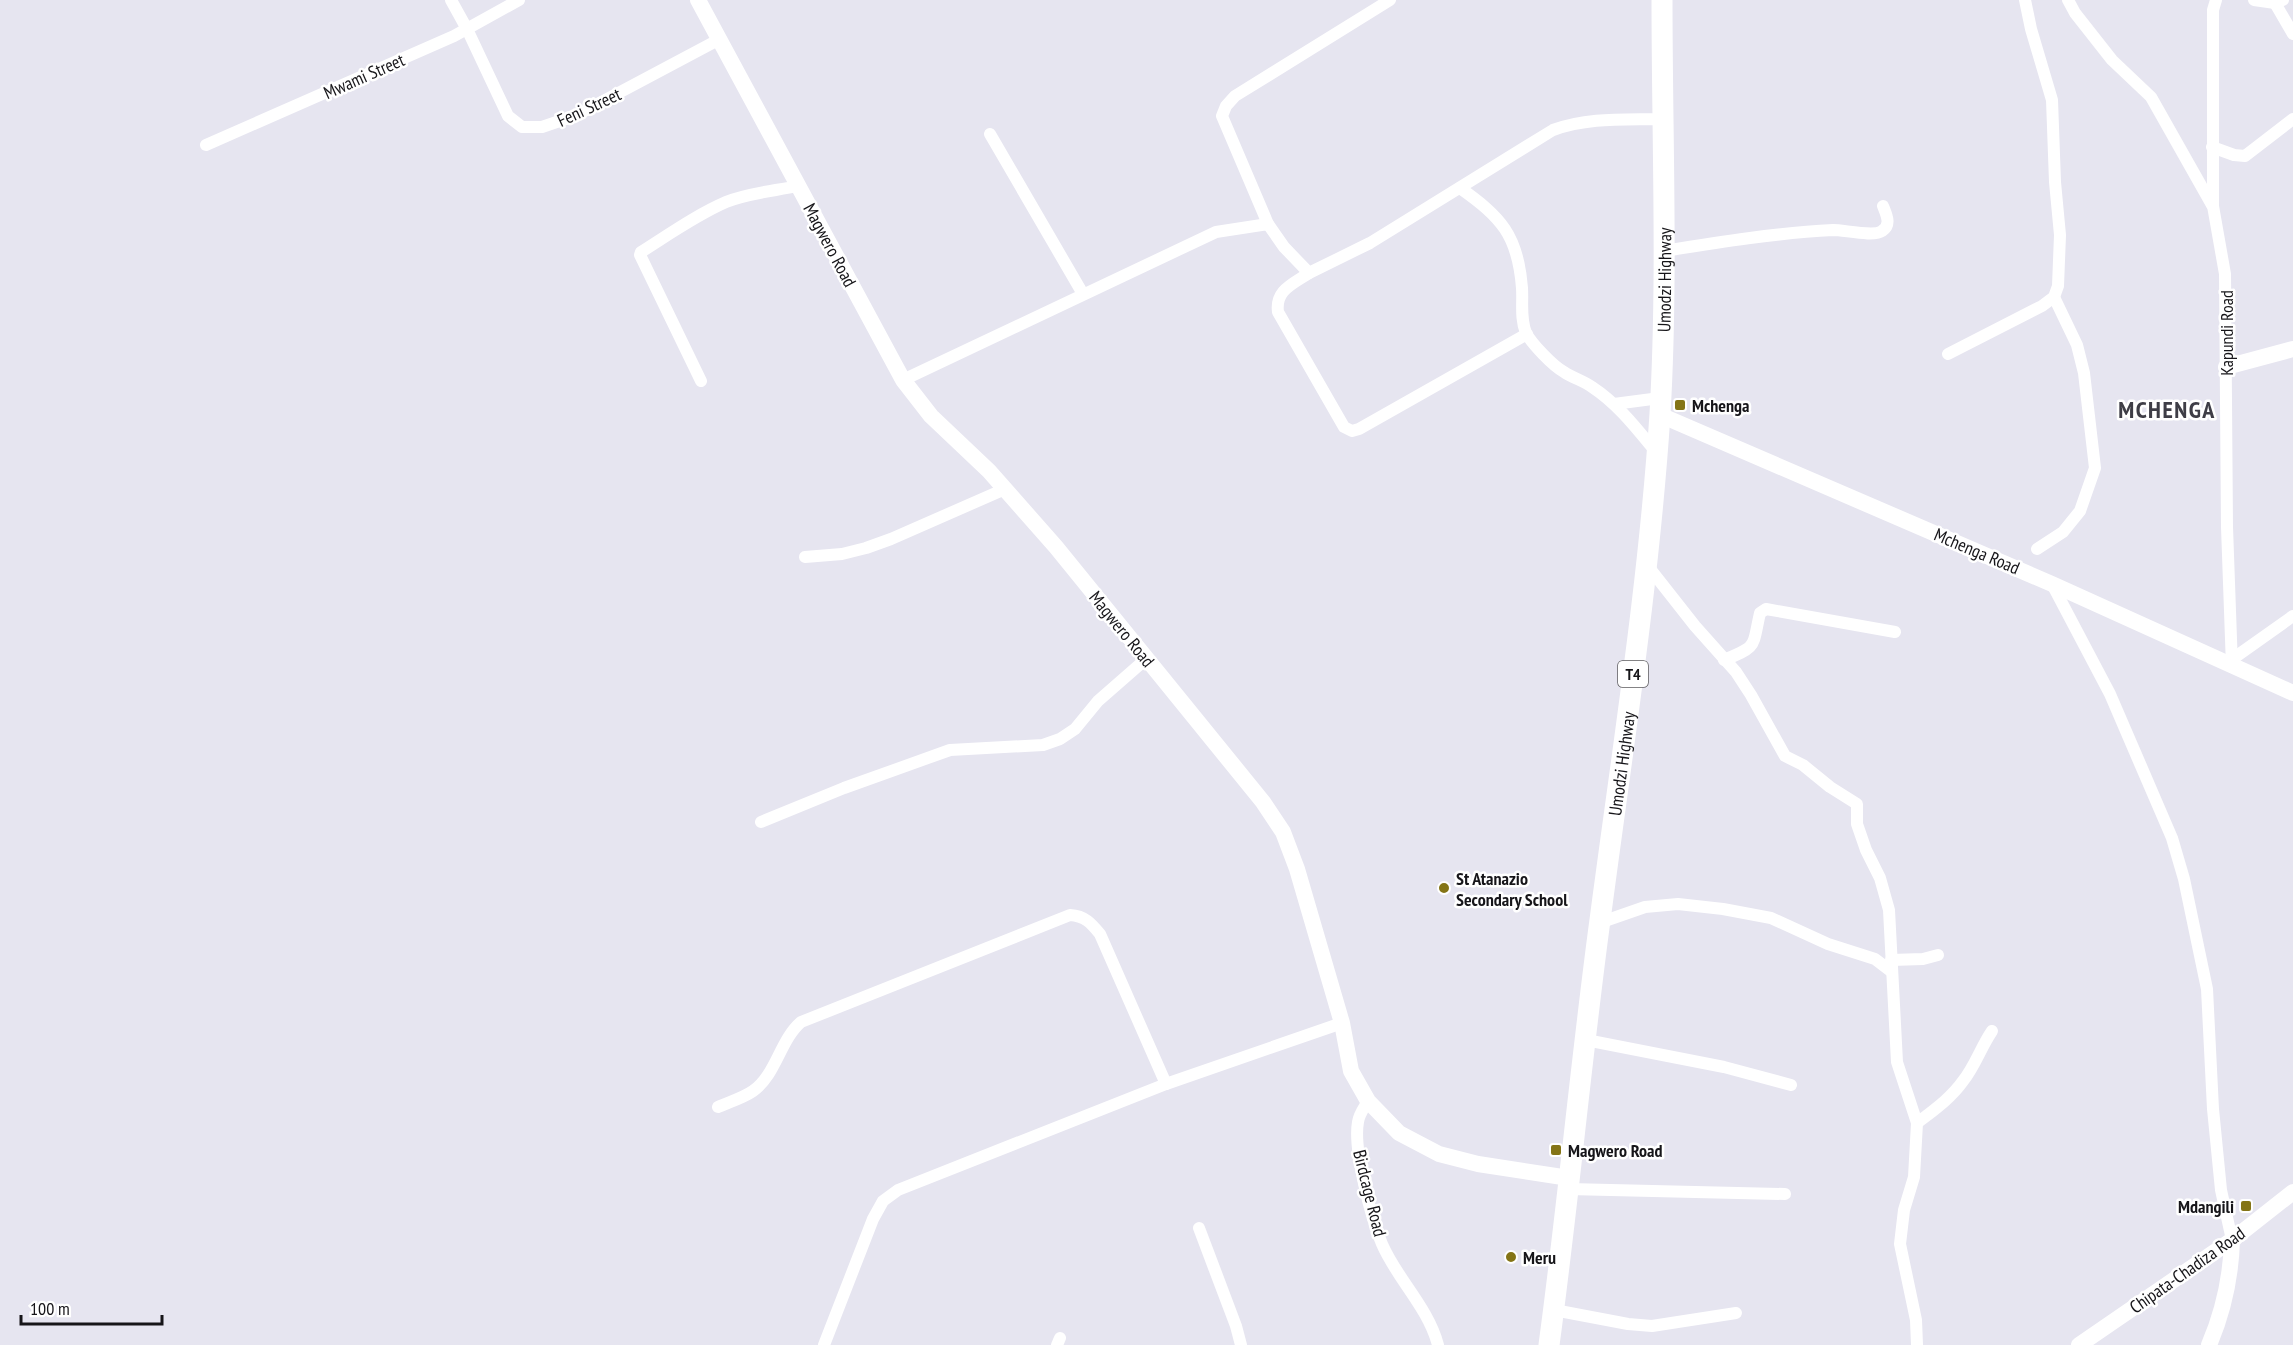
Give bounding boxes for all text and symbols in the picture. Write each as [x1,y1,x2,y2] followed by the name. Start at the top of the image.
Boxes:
[320,48,408,104] street label: Mwami Street
[553,82,625,132] street label: Feni Street
[798,199,862,291] street label: Magwero Road
[1652,227,1676,332] street label: Umodzi Highway
[2215,290,2238,376] street label: Kapundi Road
[1692,394,1750,417] place label: Mchenga
[2118,394,2216,425] district label: MCHENGA
[1673,398,1687,412] marker: Mchenga
[1931,523,2023,579] street label: Mchenga Road
[1084,586,1160,672] street label: Magwero Road
[1618,661,1648,687] road number: T4
[1603,710,1640,817] street label: Umodzi Highway
[1456,867,1568,911] place label: St Atanazio Secondary School
[1437,881,1451,895] marker: St Atanazio Secondary School
[1568,1139,1662,1162] place label: Magwero Road
[1549,1143,1563,1157] marker: Magwero Road
[1348,1147,1392,1239] street label: Birdcage Road
[2178,1195,2234,1218] place label: Mdangili
[2239,1199,2253,1213] marker: Mdangili
[2125,1222,2249,1318] street label: Chipata-Chadiza Road
[1523,1246,1556,1269] place label: Meru
[1504,1250,1518,1264] marker: Meru
[21,1288,162,1326] scale bar
[30,1297,70,1320] text: 100 m

